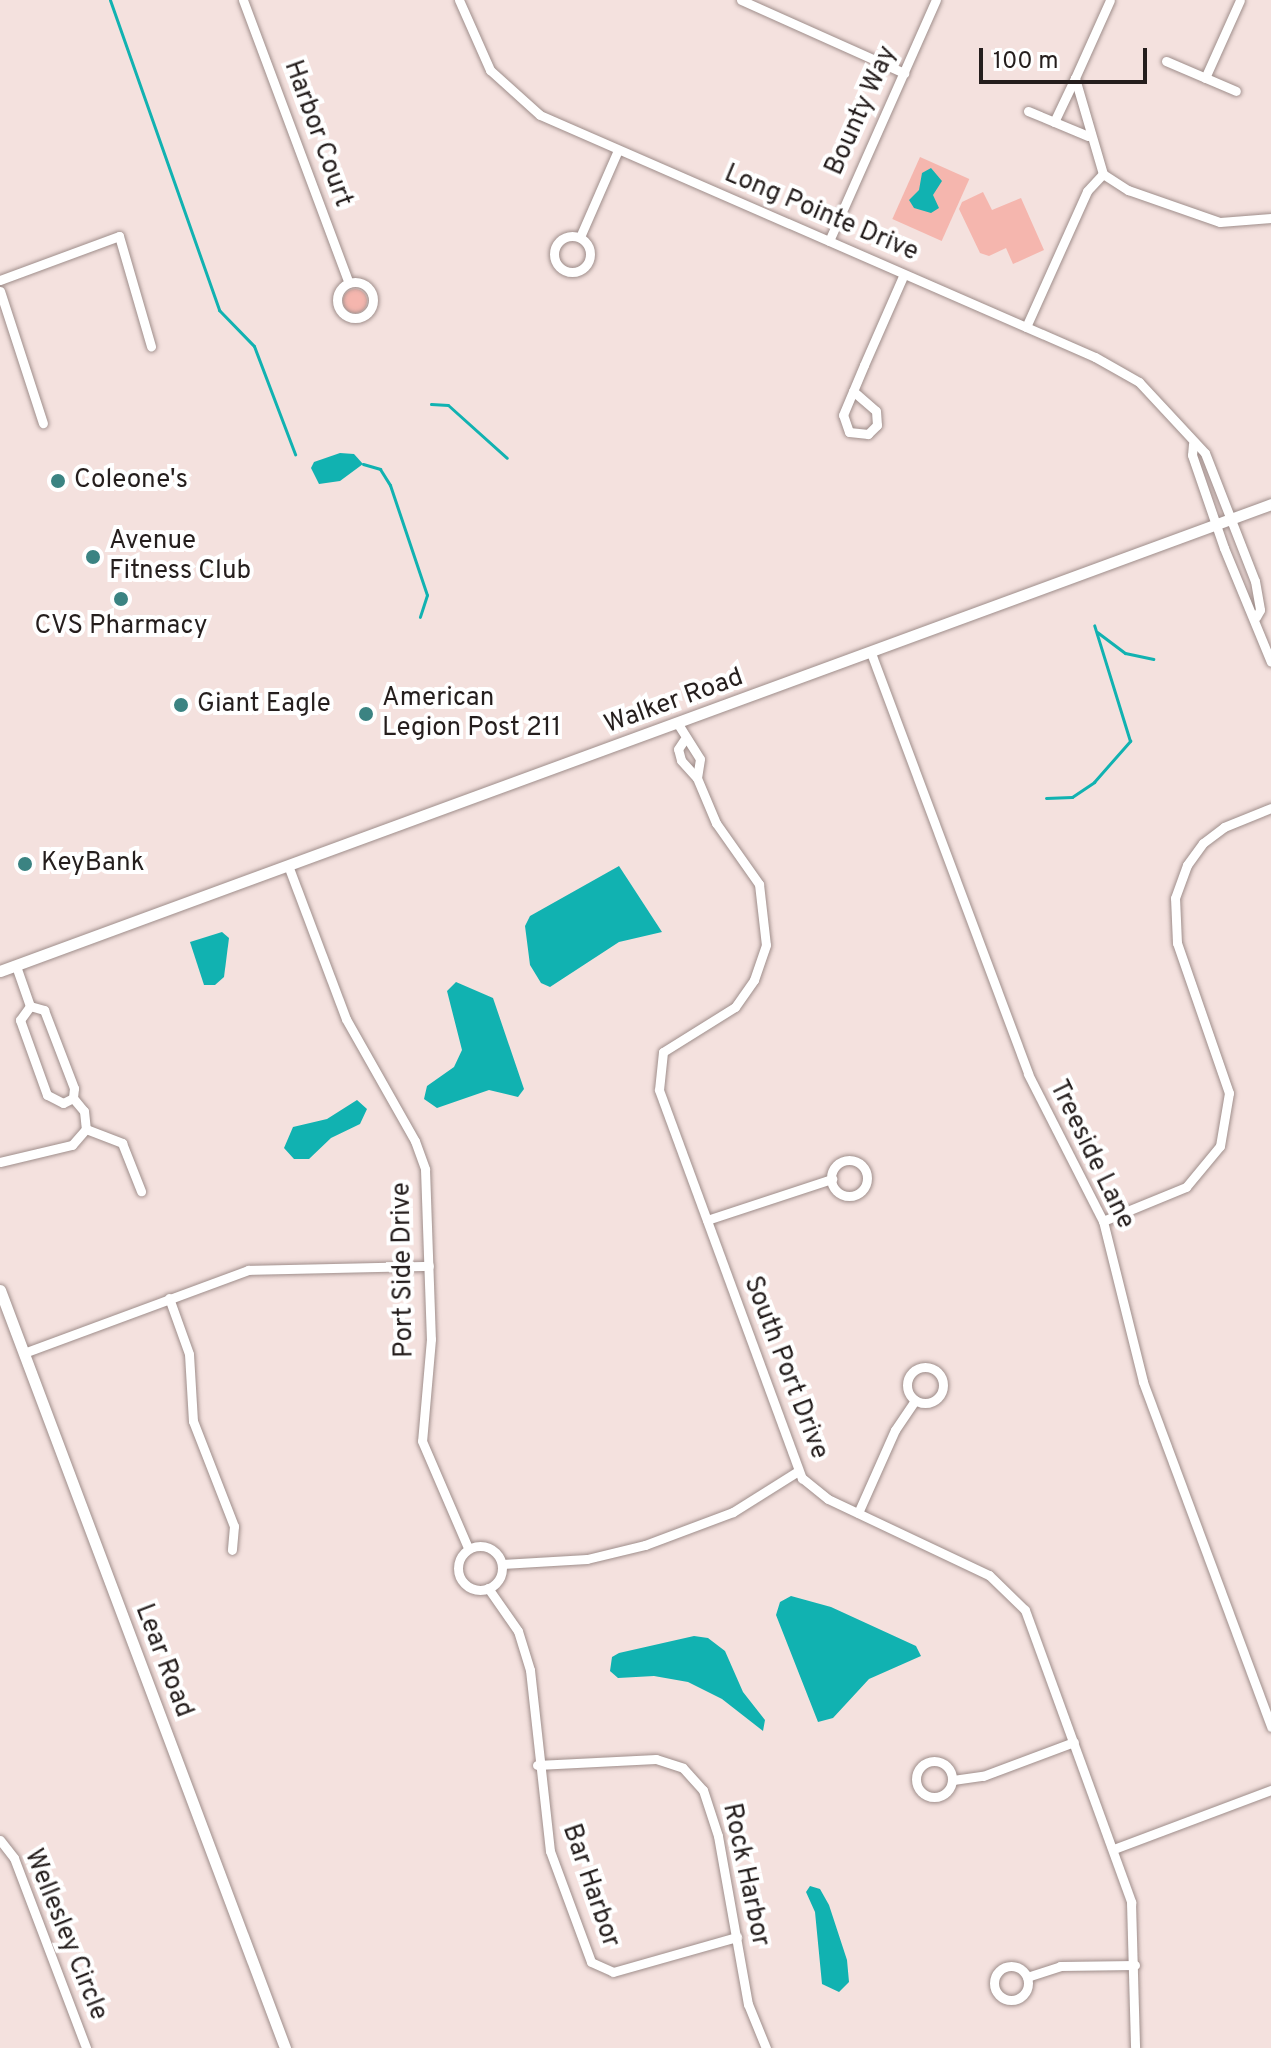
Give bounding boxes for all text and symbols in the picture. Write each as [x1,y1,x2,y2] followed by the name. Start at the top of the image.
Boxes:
[983,32,1151,82] scale bar
[820,41,904,181] street label: Bounty Way
[993,47,1059,77] text: 100 m
[276,56,358,212] street label: Harbor Court
[719,159,923,269] street label: Long Pointe Drive
[74,465,188,497] place label: Coleone's
[49,472,67,490] marker: Coleone's
[109,526,251,588] place label: Avenue Fitness Club
[84,548,102,566] marker: Avenue Fitness Club
[112,590,130,608] marker: CVS Pharmacy
[35,611,207,643] place label: CVS Pharmacy
[600,662,748,742] street label: Walker Road
[382,683,561,744] place label: American Legion Post 211
[197,689,331,721] place label: Giant Eagle
[172,696,190,714] marker: Giant Eagle
[357,705,375,723] marker: American Legion Post 211
[41,848,144,880] place label: KeyBank
[16,855,34,873] marker: KeyBank
[1042,1076,1140,1234] street label: Treeside Lane
[387,1182,421,1358] street label: Port Side Drive
[736,1272,834,1464] street label: South Port Drive
[127,1600,199,1722] street label: Lear Road
[715,1801,775,1949] street label: Rock Harbor
[554,1820,626,1952] street label: Bar Harbor
[17,1845,113,2025] street label: Wellesley Circle

